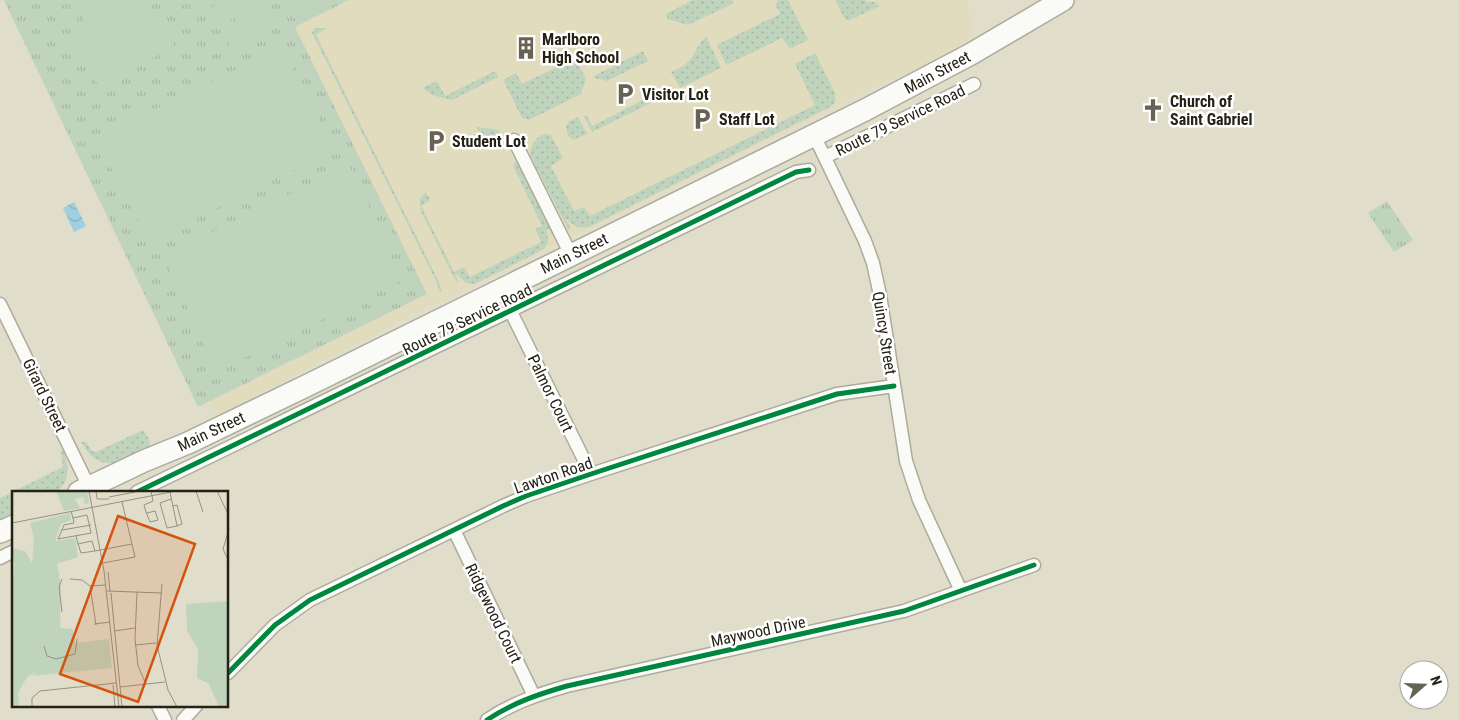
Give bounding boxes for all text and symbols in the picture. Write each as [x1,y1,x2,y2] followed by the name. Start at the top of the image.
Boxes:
[542,30,619,67] place label: Marlboro High School
[513,35,539,61] building icon: Marlboro High School
[901,47,974,98] street label: Main Street
[612,81,638,107] parking icon: Visitor Lot
[832,81,968,160] street label: Route 79 Service Road
[642,85,709,104] place label: Visitor Lot
[1170,92,1253,129] place label: Church of Saint Gabriel
[1140,97,1166,123] church icon: Church of Saint Gabriel
[689,106,715,132] parking icon: Staff Lot
[719,110,775,129] place label: Staff Lot
[423,128,449,154] parking icon: Student Lot
[452,132,526,151] place label: Student Lot
[538,229,611,278] street label: Main Street
[399,280,535,359] street label: Route 79 Service Road
[869,290,900,376] street label: Quincy Street
[524,351,578,435] street label: Palmor Court
[19,355,71,435] street label: Girard Street
[174,407,248,455] street label: Main Street
[511,453,595,498] street label: Lawton Road
[12,491,229,708] inset map
[461,560,526,666] street label: Ridgewood Court
[709,612,807,651] street label: Maywood Drive
[1399,660,1449,710] north arrow
[1427,674,1445,687] text: N

